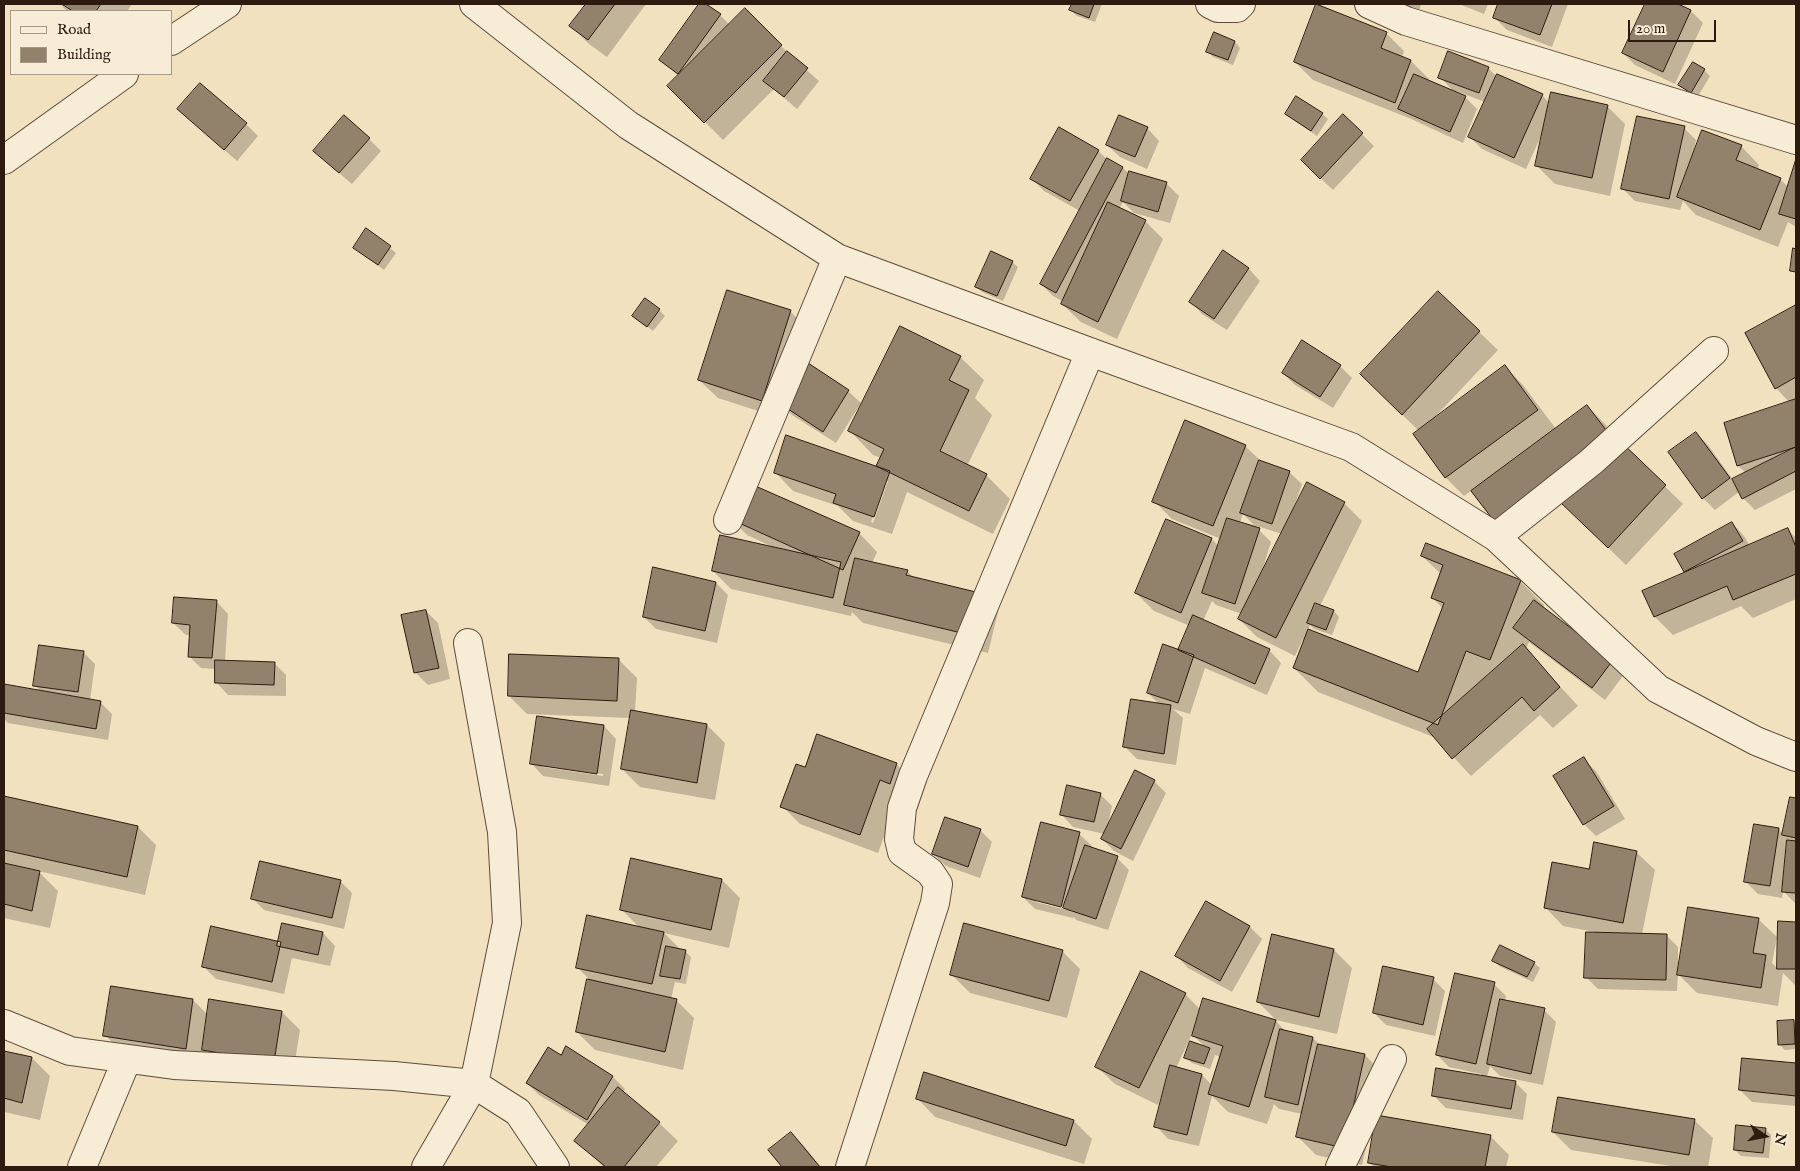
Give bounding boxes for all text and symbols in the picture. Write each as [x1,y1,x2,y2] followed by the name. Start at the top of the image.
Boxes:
[10,10,172,75] legend
[1630,10,1718,42] scale bar
[1636,19,1665,38] text: 20 m
[57,20,91,39] text: Road
[57,45,111,64] text: Building
[1740,1111,1790,1161] north arrow
[1770,1131,1790,1147] text: N

